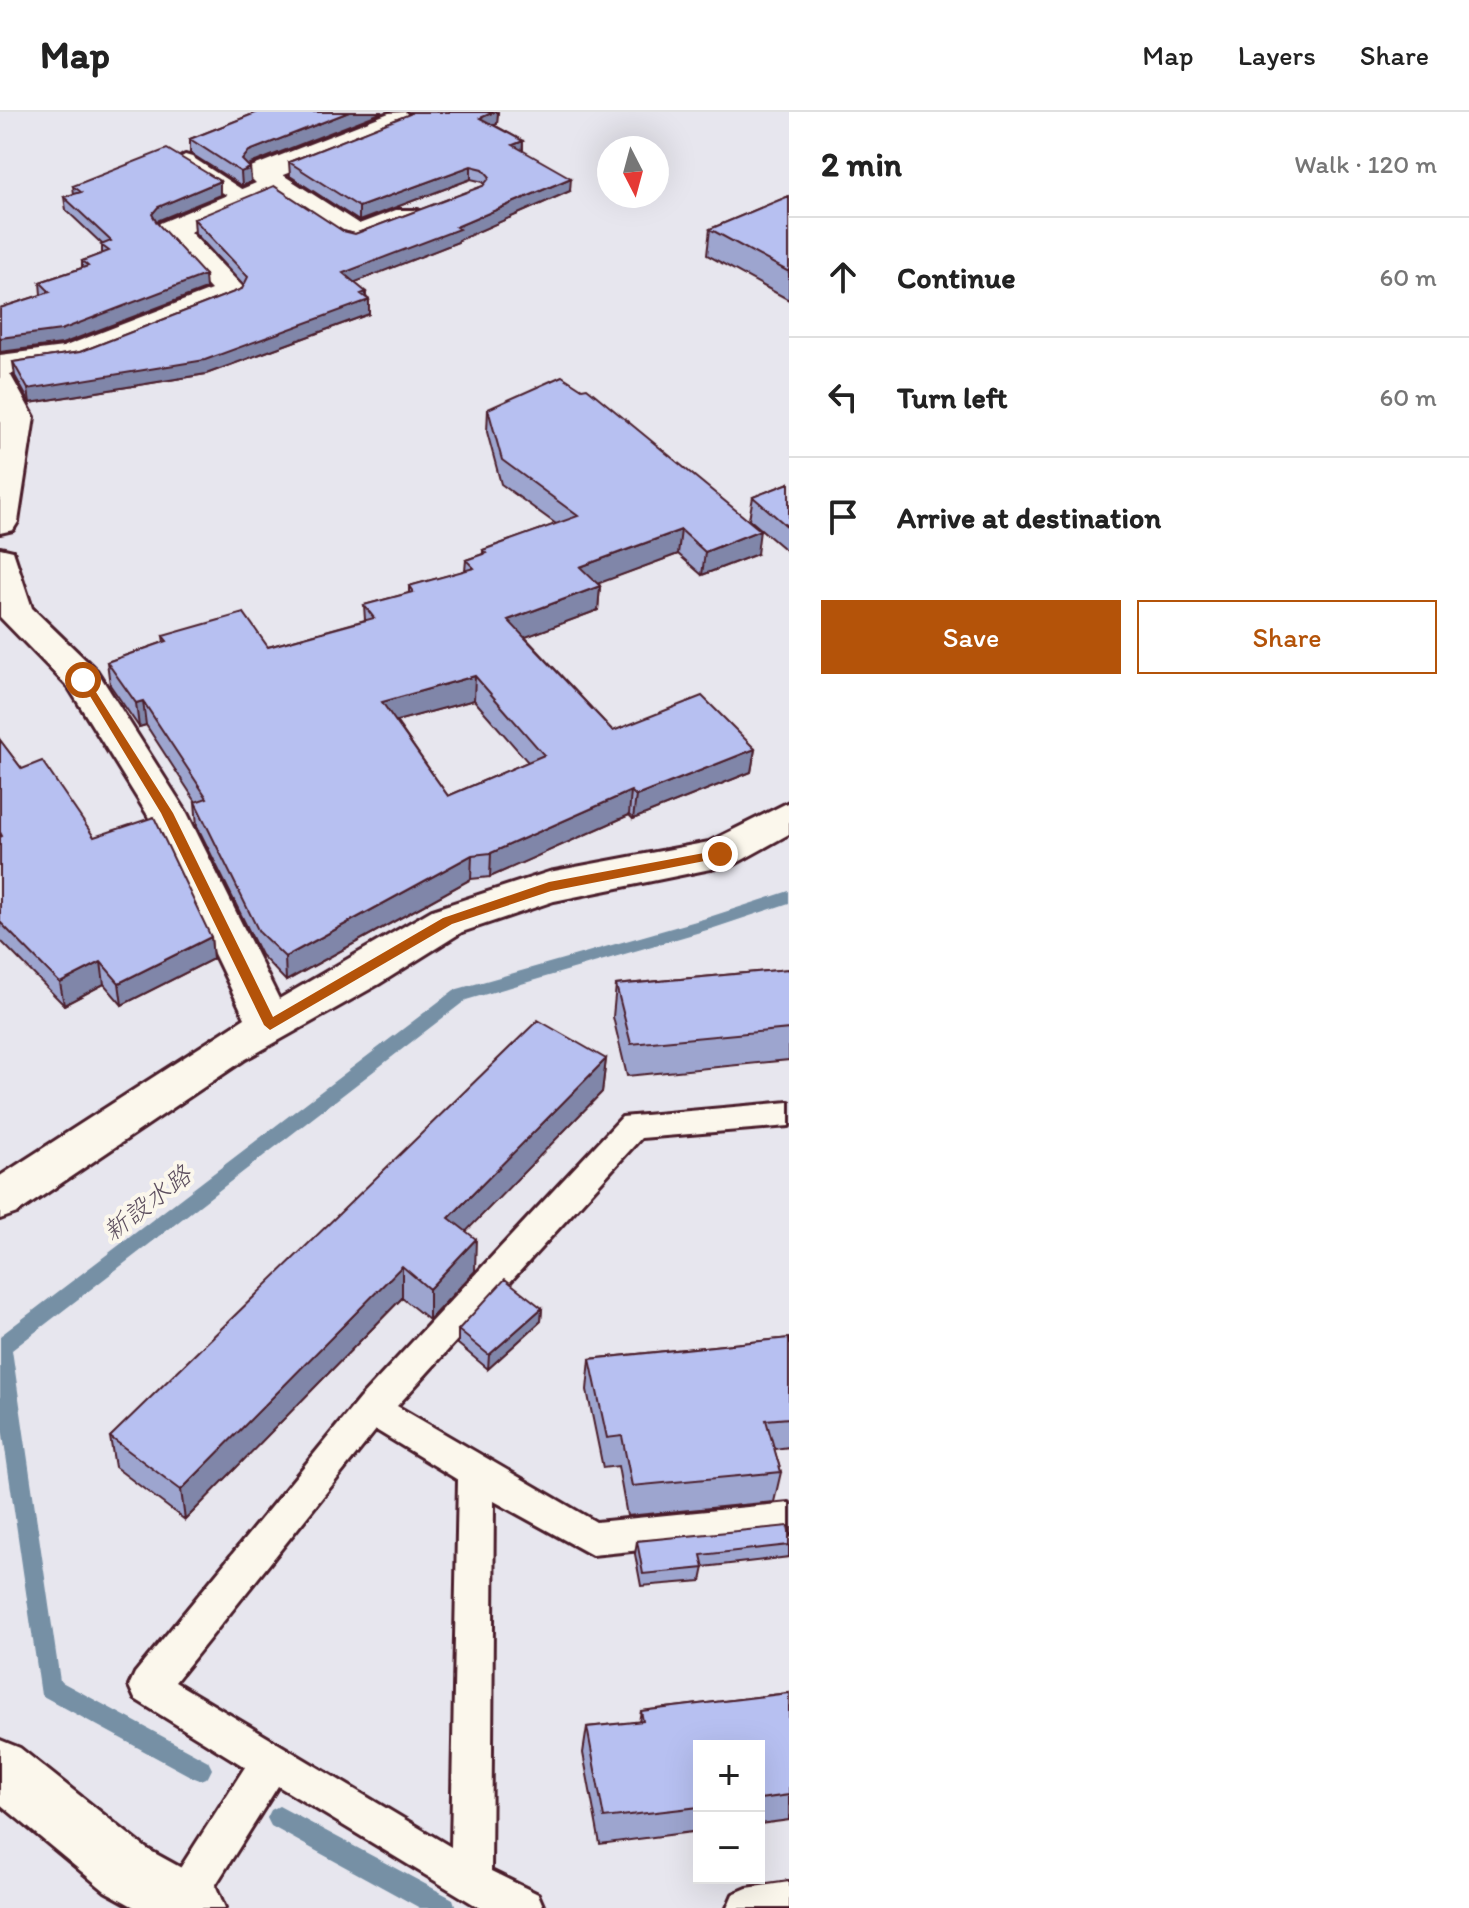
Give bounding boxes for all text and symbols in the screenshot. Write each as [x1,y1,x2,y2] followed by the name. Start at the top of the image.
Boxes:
[40,32,110,78] text: Map
[1142,38,1194,72] text: Map
[1238,38,1316,72] text: Layers
[1360,38,1429,72] text: Share
[597,136,669,208] north arrow
[821,144,902,185] text: 2 min
[1294,148,1437,180] text: Walk · 120 m
[821,255,865,299] icon: ahead
[897,259,1016,296] text: Continue
[1380,261,1437,293] text: 60 m
[821,375,865,419] icon: left
[897,379,1008,416] text: Turn left
[1380,381,1437,413] text: 60 m
[821,495,865,539] icon: arrive
[897,499,1161,536] text: Arrive at destination
[821,600,1121,674] button: Save
[1137,600,1437,674] button: Share
[65,662,101,698] route start
[702,836,738,872] route end
[96,1157,199,1248] water label: 新設水路
[693,1740,765,1884] map controls
[693,1740,765,1812] button: +
[693,1812,765,1884] button: −

